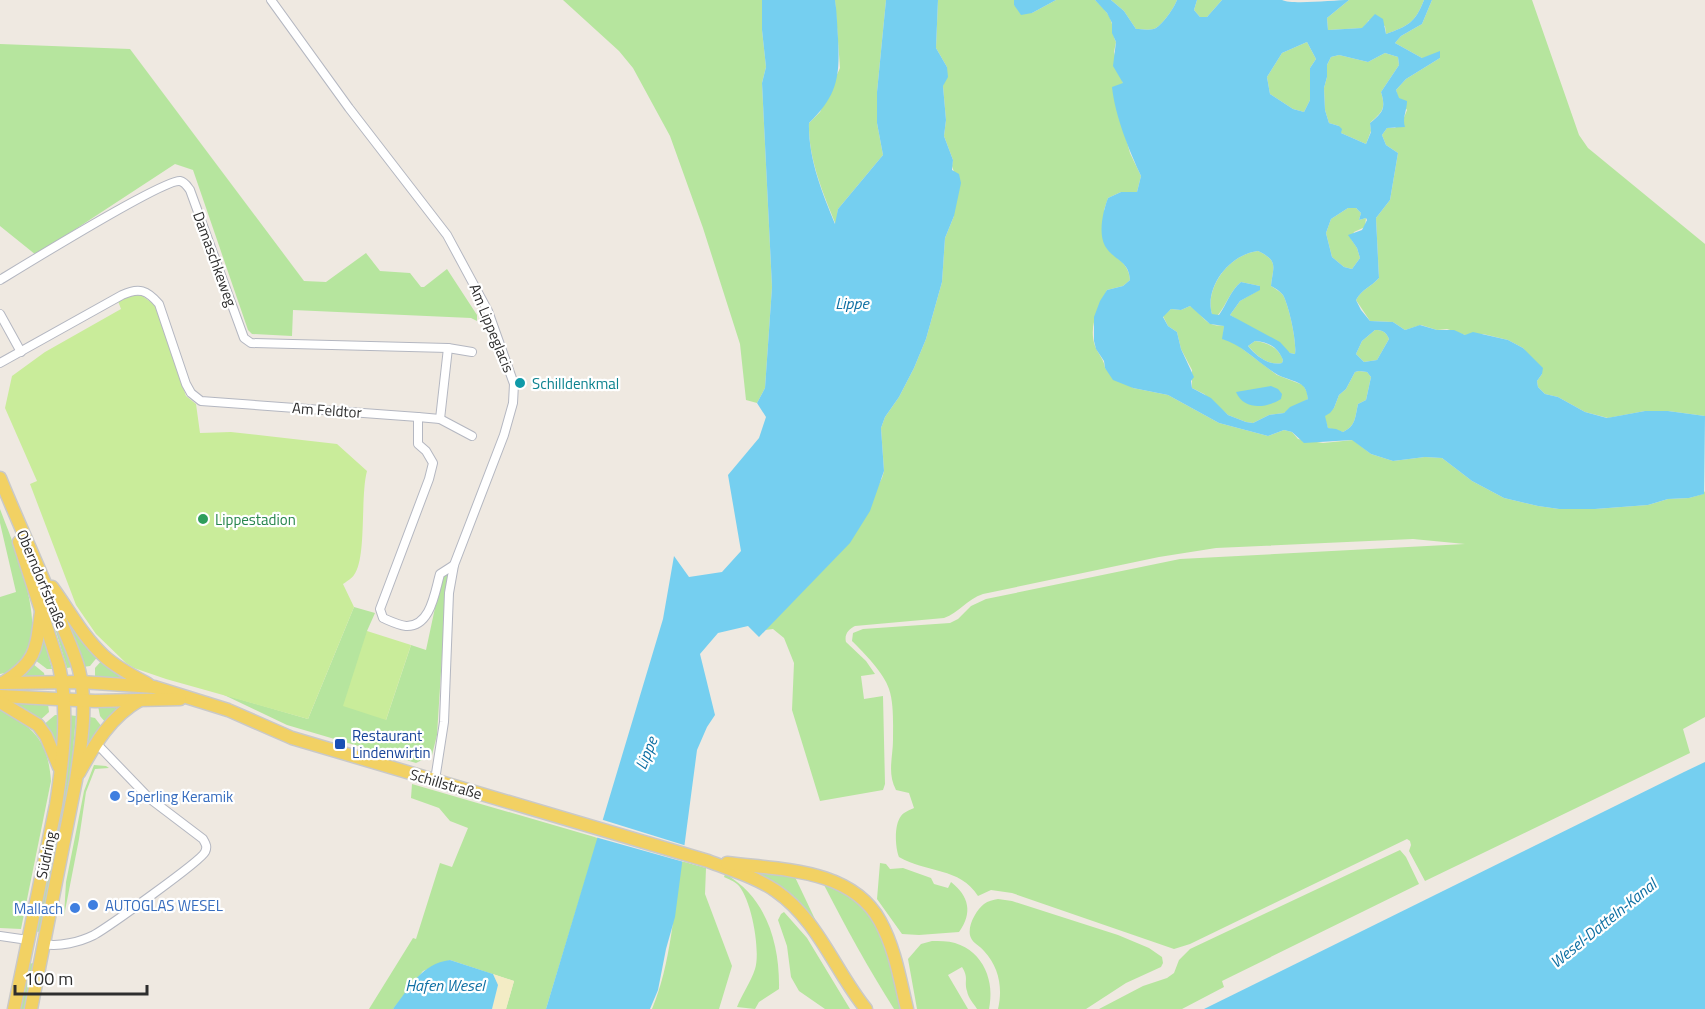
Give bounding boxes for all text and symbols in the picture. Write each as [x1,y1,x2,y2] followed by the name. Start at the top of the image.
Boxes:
[187,208,243,310] street label: Damaschkeweg
[464,280,520,376] street label: Am Lippeglacis
[835,291,870,315] water label: Lippe
[532,372,619,395] place label: Schilldenkmal
[513,376,527,390] marker: Schilldenkmal
[291,396,363,424] street label: Am Feldtor
[215,508,296,531] place label: Lippestadion
[196,512,210,526] marker: Lippestadion
[11,526,73,632] street label: Oberndorfstraße
[352,724,431,764] place label: Restaurant Lindenwirtin
[629,731,664,773] water label: Lippe
[333,737,347,751] marker: Restaurant Lindenwirtin
[407,763,485,805] street label: Schillstraße
[127,785,233,808] place label: Sperling Keramik
[108,789,122,803] marker: Sperling Keramik
[30,829,62,881] street label: Südring
[1545,872,1663,973] water label: Wesel-Datteln-Kanal
[105,894,223,917] place label: AUTOGLAS WESEL
[14,897,63,920] place label: Mallach
[86,898,100,912] marker: AUTOGLAS WESEL
[68,901,82,915] marker: Mallach
[15,958,147,996] scale bar
[24,965,73,992] text: 100 m
[405,973,486,997] water label: Hafen Wesel

